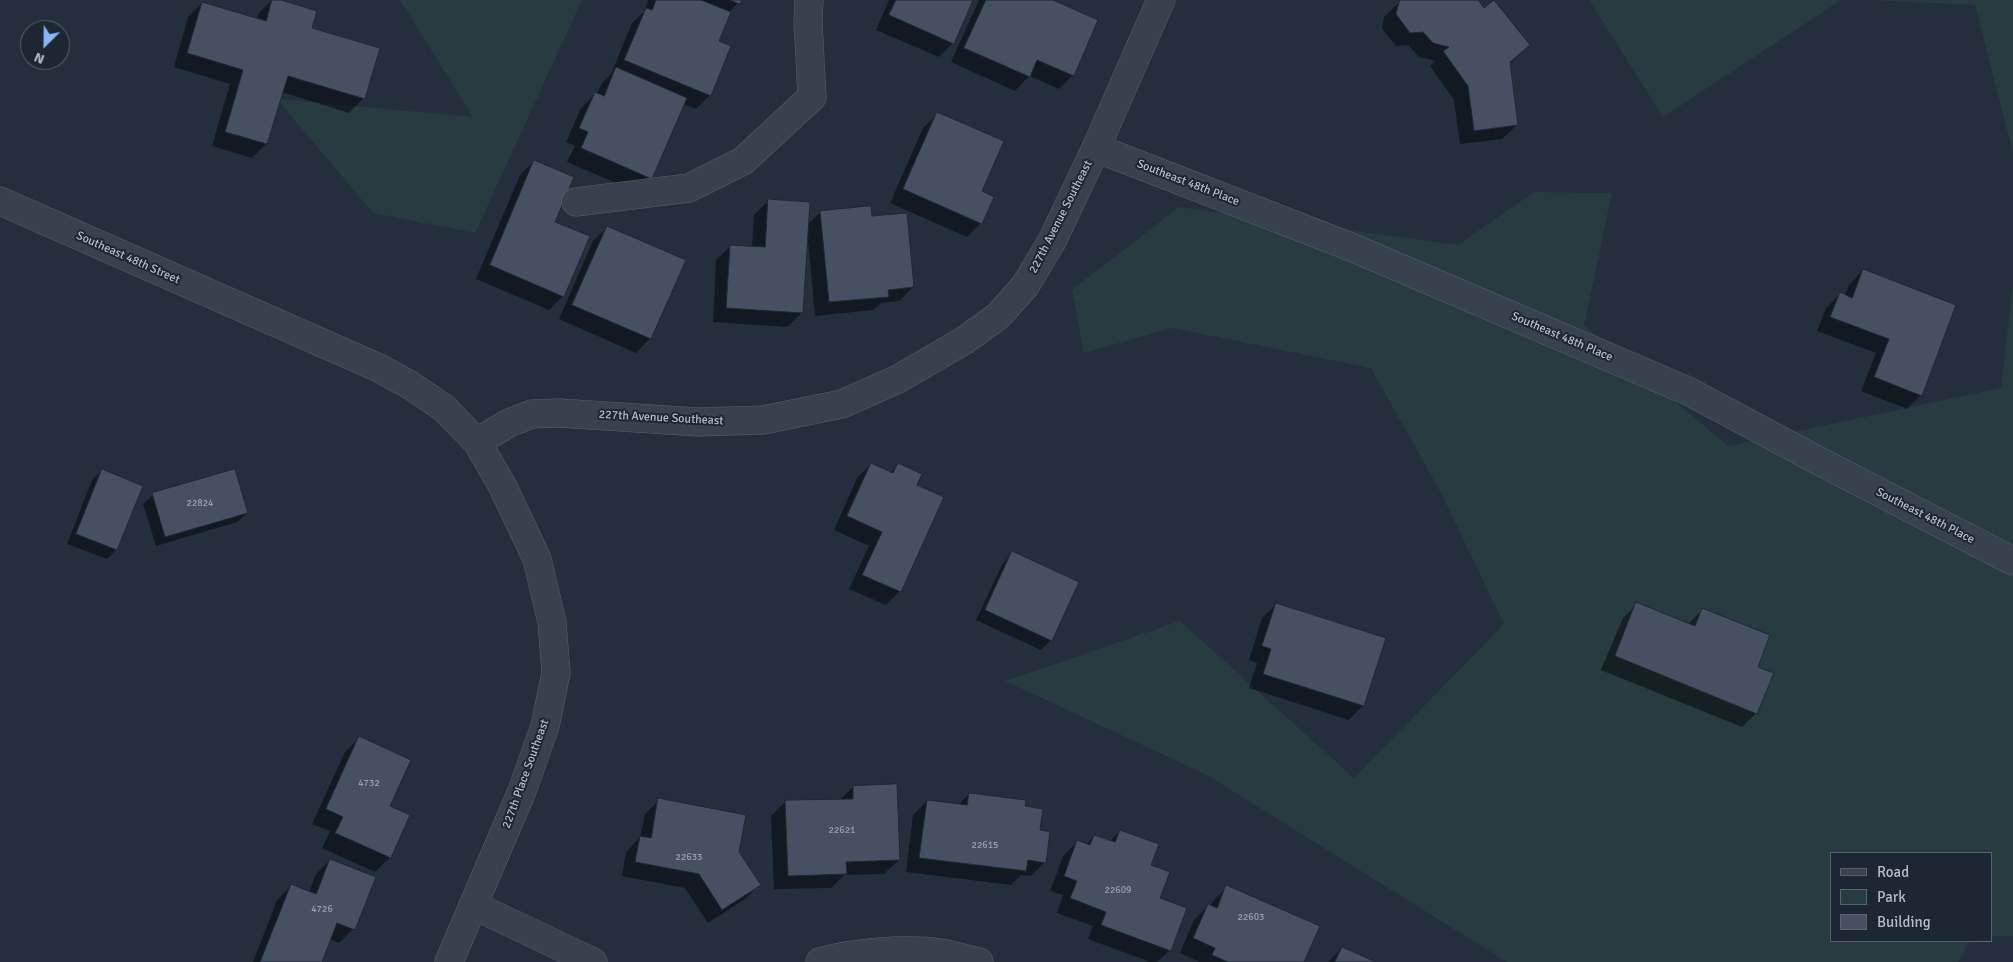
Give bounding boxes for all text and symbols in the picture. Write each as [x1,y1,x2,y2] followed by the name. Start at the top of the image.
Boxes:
[20,20,70,70] north arrow
[32,49,47,68] text: N
[1135,157,1241,209] street label: Southeast 48th Place
[1026,158,1096,276] street label: 227th Avenue Southeast
[74,229,182,287] street label: Southeast 48th Street
[1509,309,1615,365] street label: Southeast 48th Place
[598,408,724,428] street label: 227th Avenue Southeast
[1873,485,1977,547] street label: Southeast 48th Place
[187,497,213,509] house number: 22824
[500,717,552,831] street label: 227th Place Southeast
[358,777,380,789] house number: 4732
[829,824,855,836] house number: 22621
[972,839,998,851] house number: 22615
[676,851,702,863] house number: 22633
[1830,852,1993,942] legend
[1877,863,1909,881] text: Road
[1105,884,1131,896] house number: 22609
[1877,888,1906,906] text: Park
[311,903,333,915] house number: 4726
[1238,911,1264,923] house number: 22603
[1877,913,1931,931] text: Building

